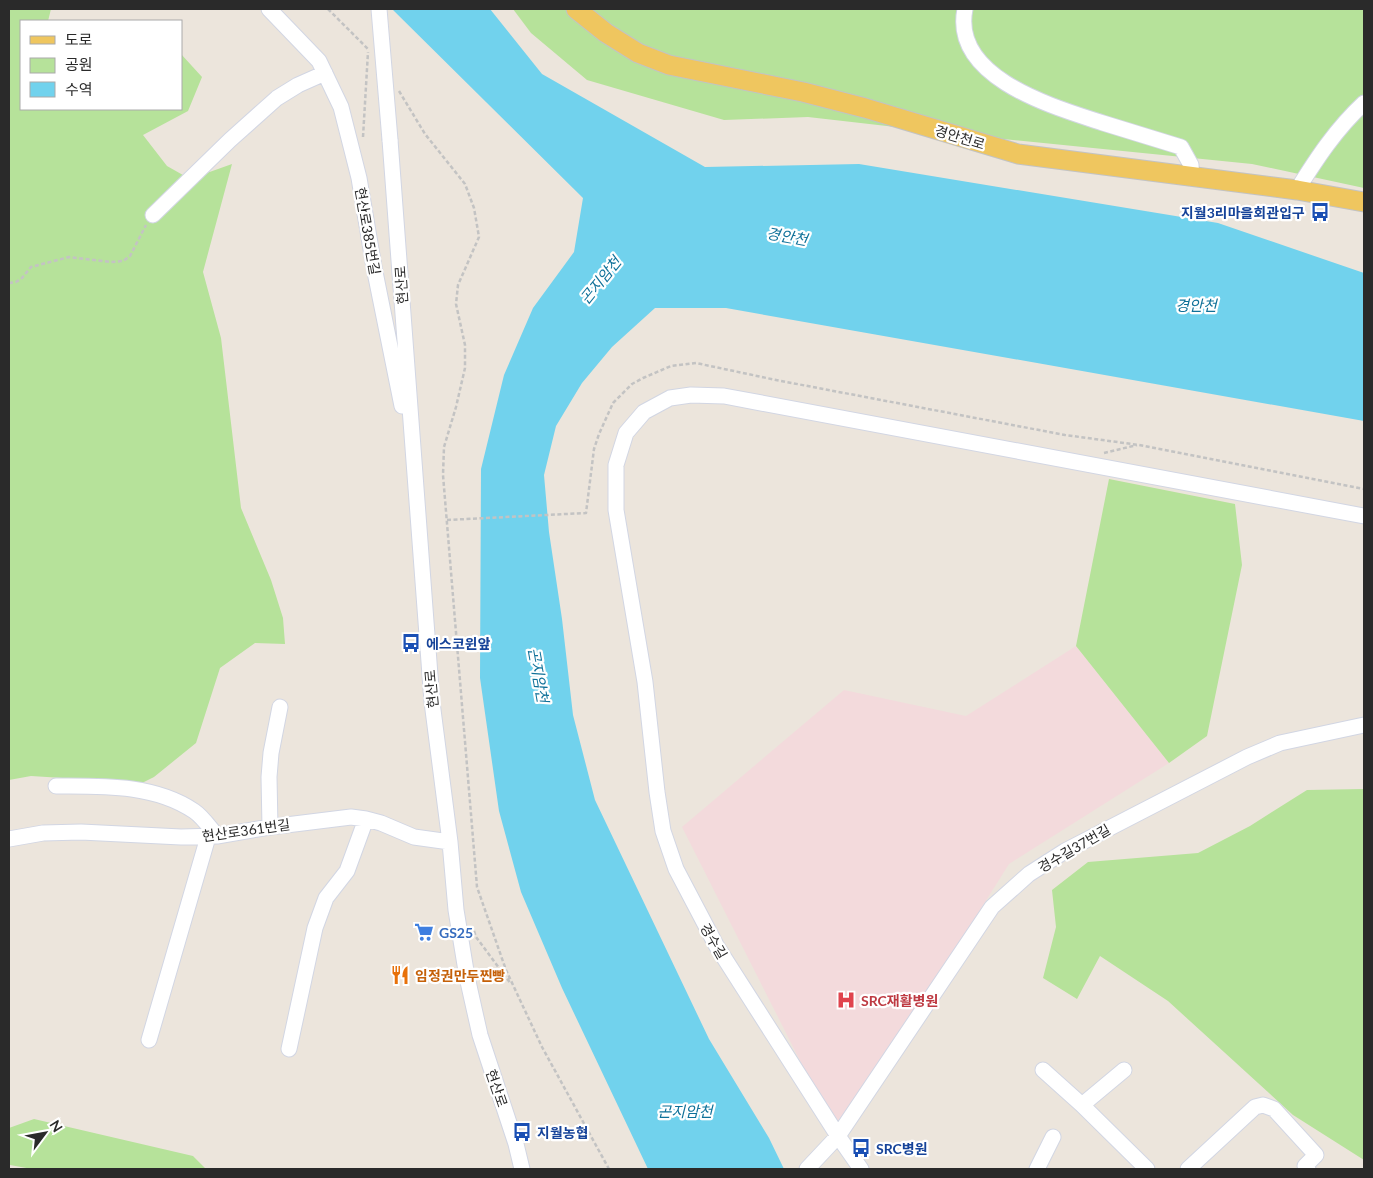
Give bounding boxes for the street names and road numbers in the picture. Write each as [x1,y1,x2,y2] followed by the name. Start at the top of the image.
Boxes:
[933,121,987,153] street label: 경안천로
[352,186,384,276] street label: 현산로385번길
[391,265,411,305] street label: 현산로
[421,669,441,709] street label: 현산로
[201,815,291,845] street label: 현산로361번길
[1035,820,1113,876] street label: 경수길37번길
[697,920,731,962] street label: 경수길
[483,1067,511,1109] street label: 현산로

